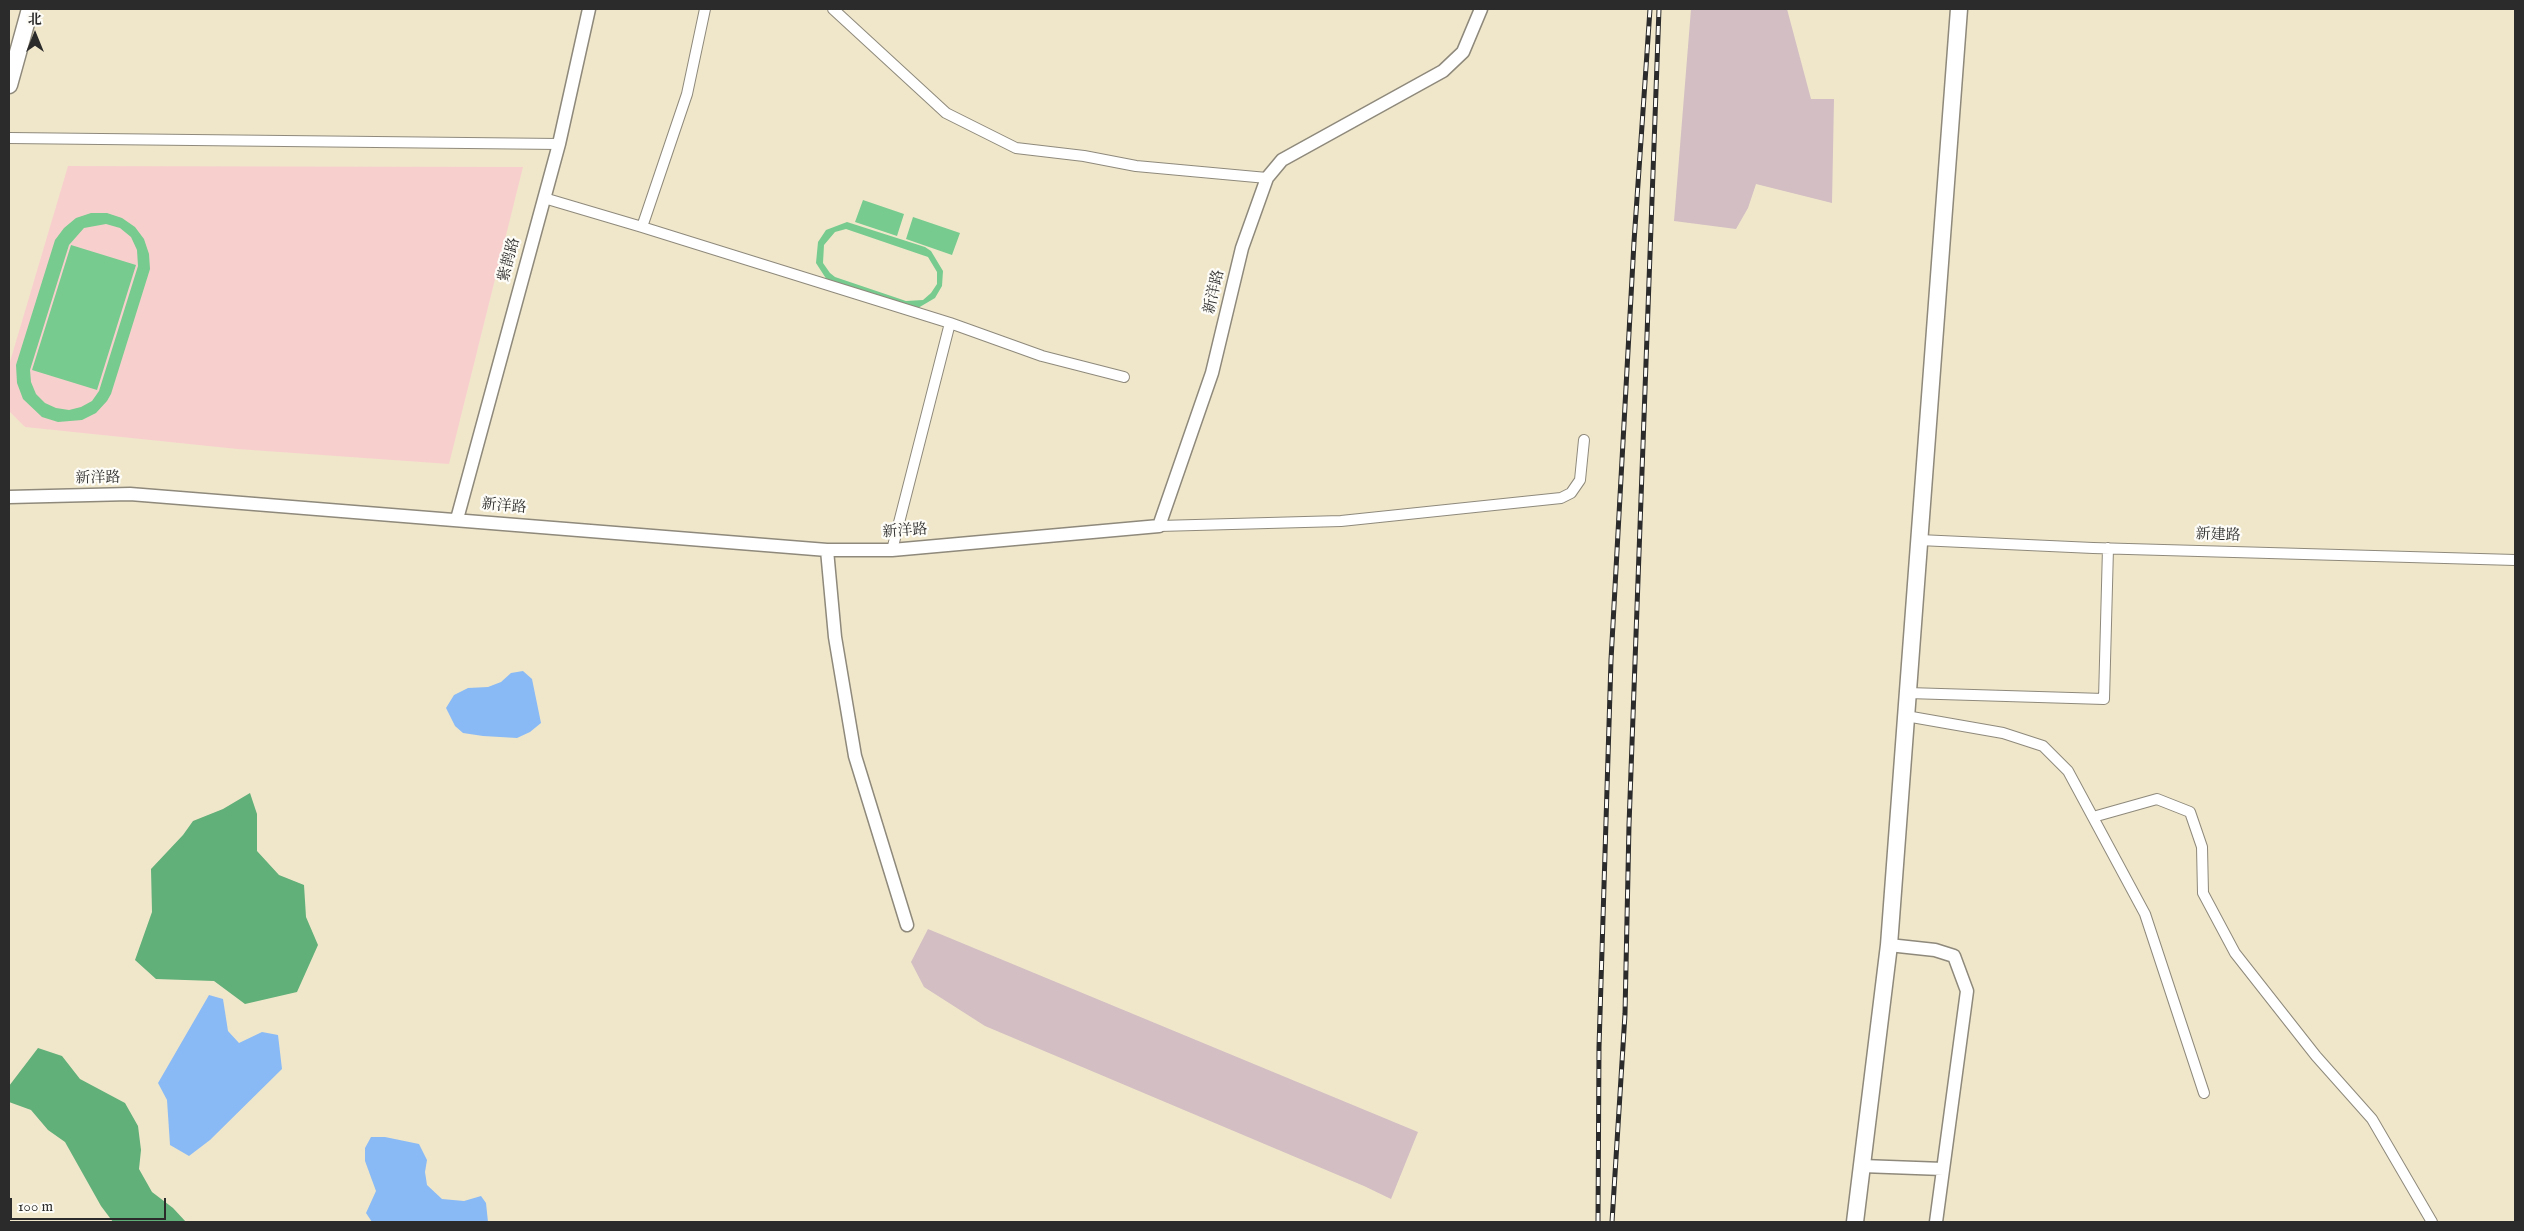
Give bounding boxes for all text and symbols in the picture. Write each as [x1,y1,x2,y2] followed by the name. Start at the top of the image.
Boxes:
[10,10,60,60] north arrow
[28,11,42,29] text: 北
[495,236,525,284] street label: 紫鹊路
[1201,268,1229,316] street label: 新洋路
[75,470,121,488] street label: 新洋路
[481,496,527,518] street label: 新洋路
[882,521,928,543] street label: 新洋路
[2195,526,2241,546] street label: 新建路
[12,1188,169,1220] scale bar
[18,1197,53,1216] text: 100 m

